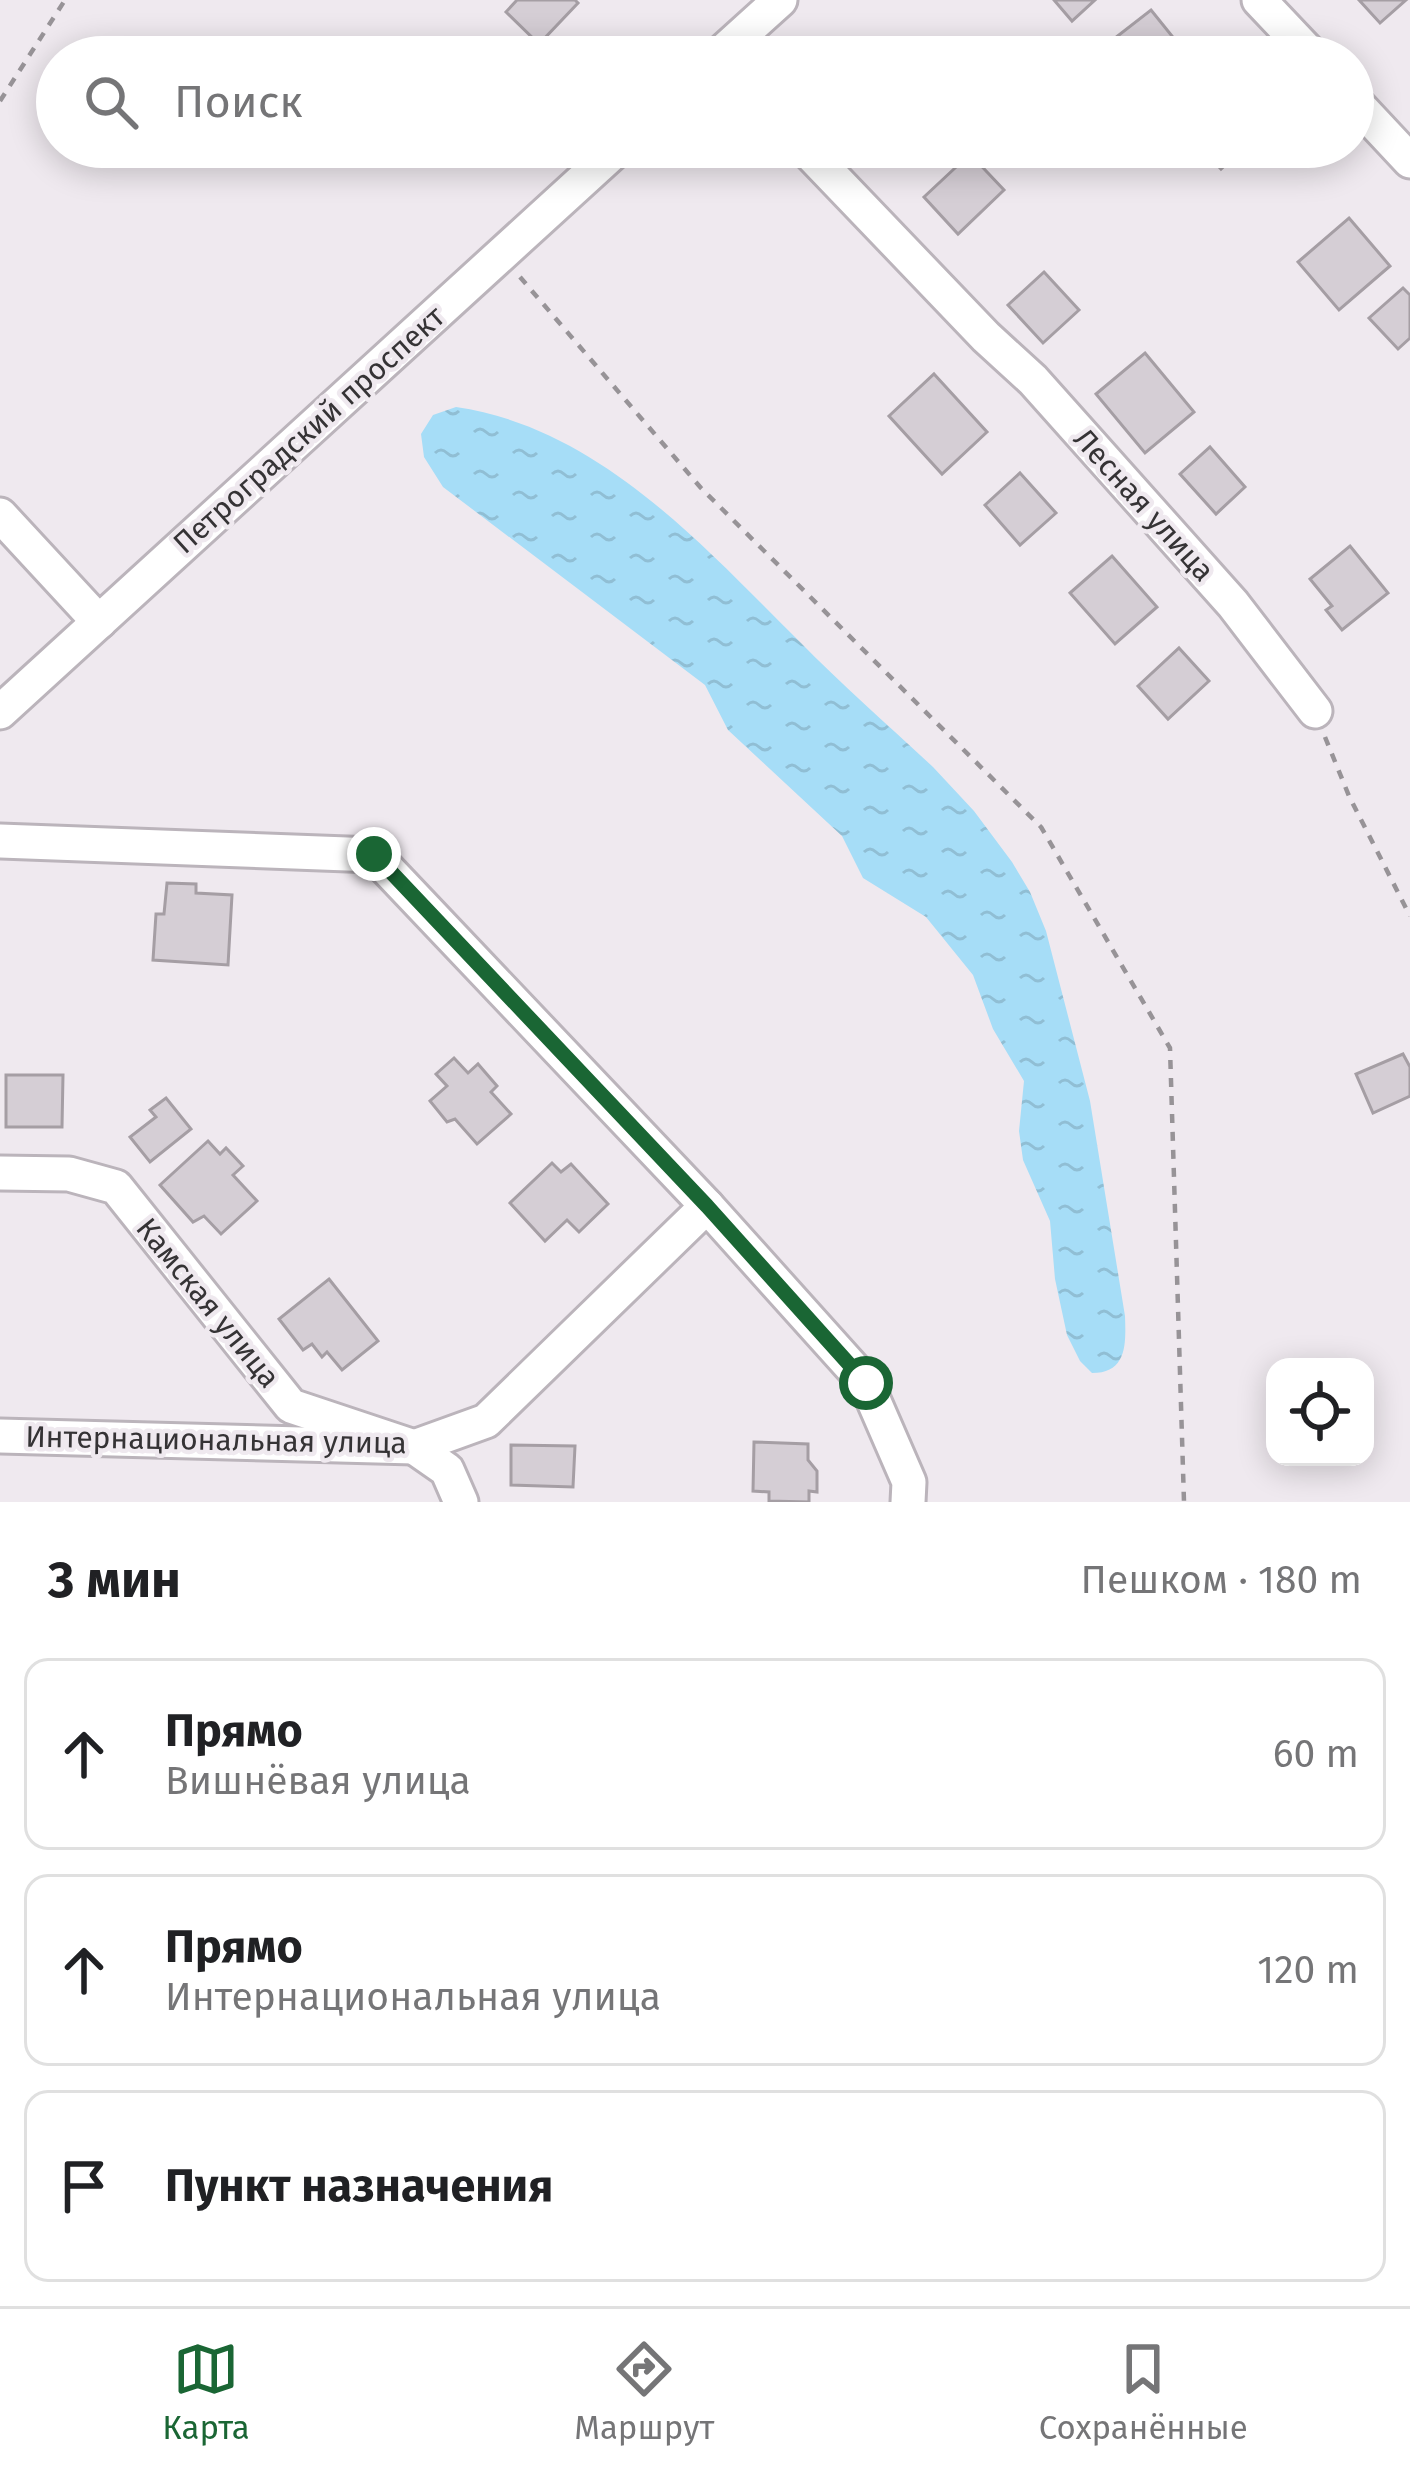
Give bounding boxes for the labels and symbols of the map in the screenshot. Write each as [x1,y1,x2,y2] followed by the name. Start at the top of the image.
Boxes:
[166,298,452,561] street label: Петроградский проспект
[1066,421,1222,589] street label: Лесная улица
[347,827,401,881] route end
[129,1211,287,1395] street label: Камская улица
[839,1356,893,1410] route start
[25,1419,407,1461] street label: Интернациональная улица

